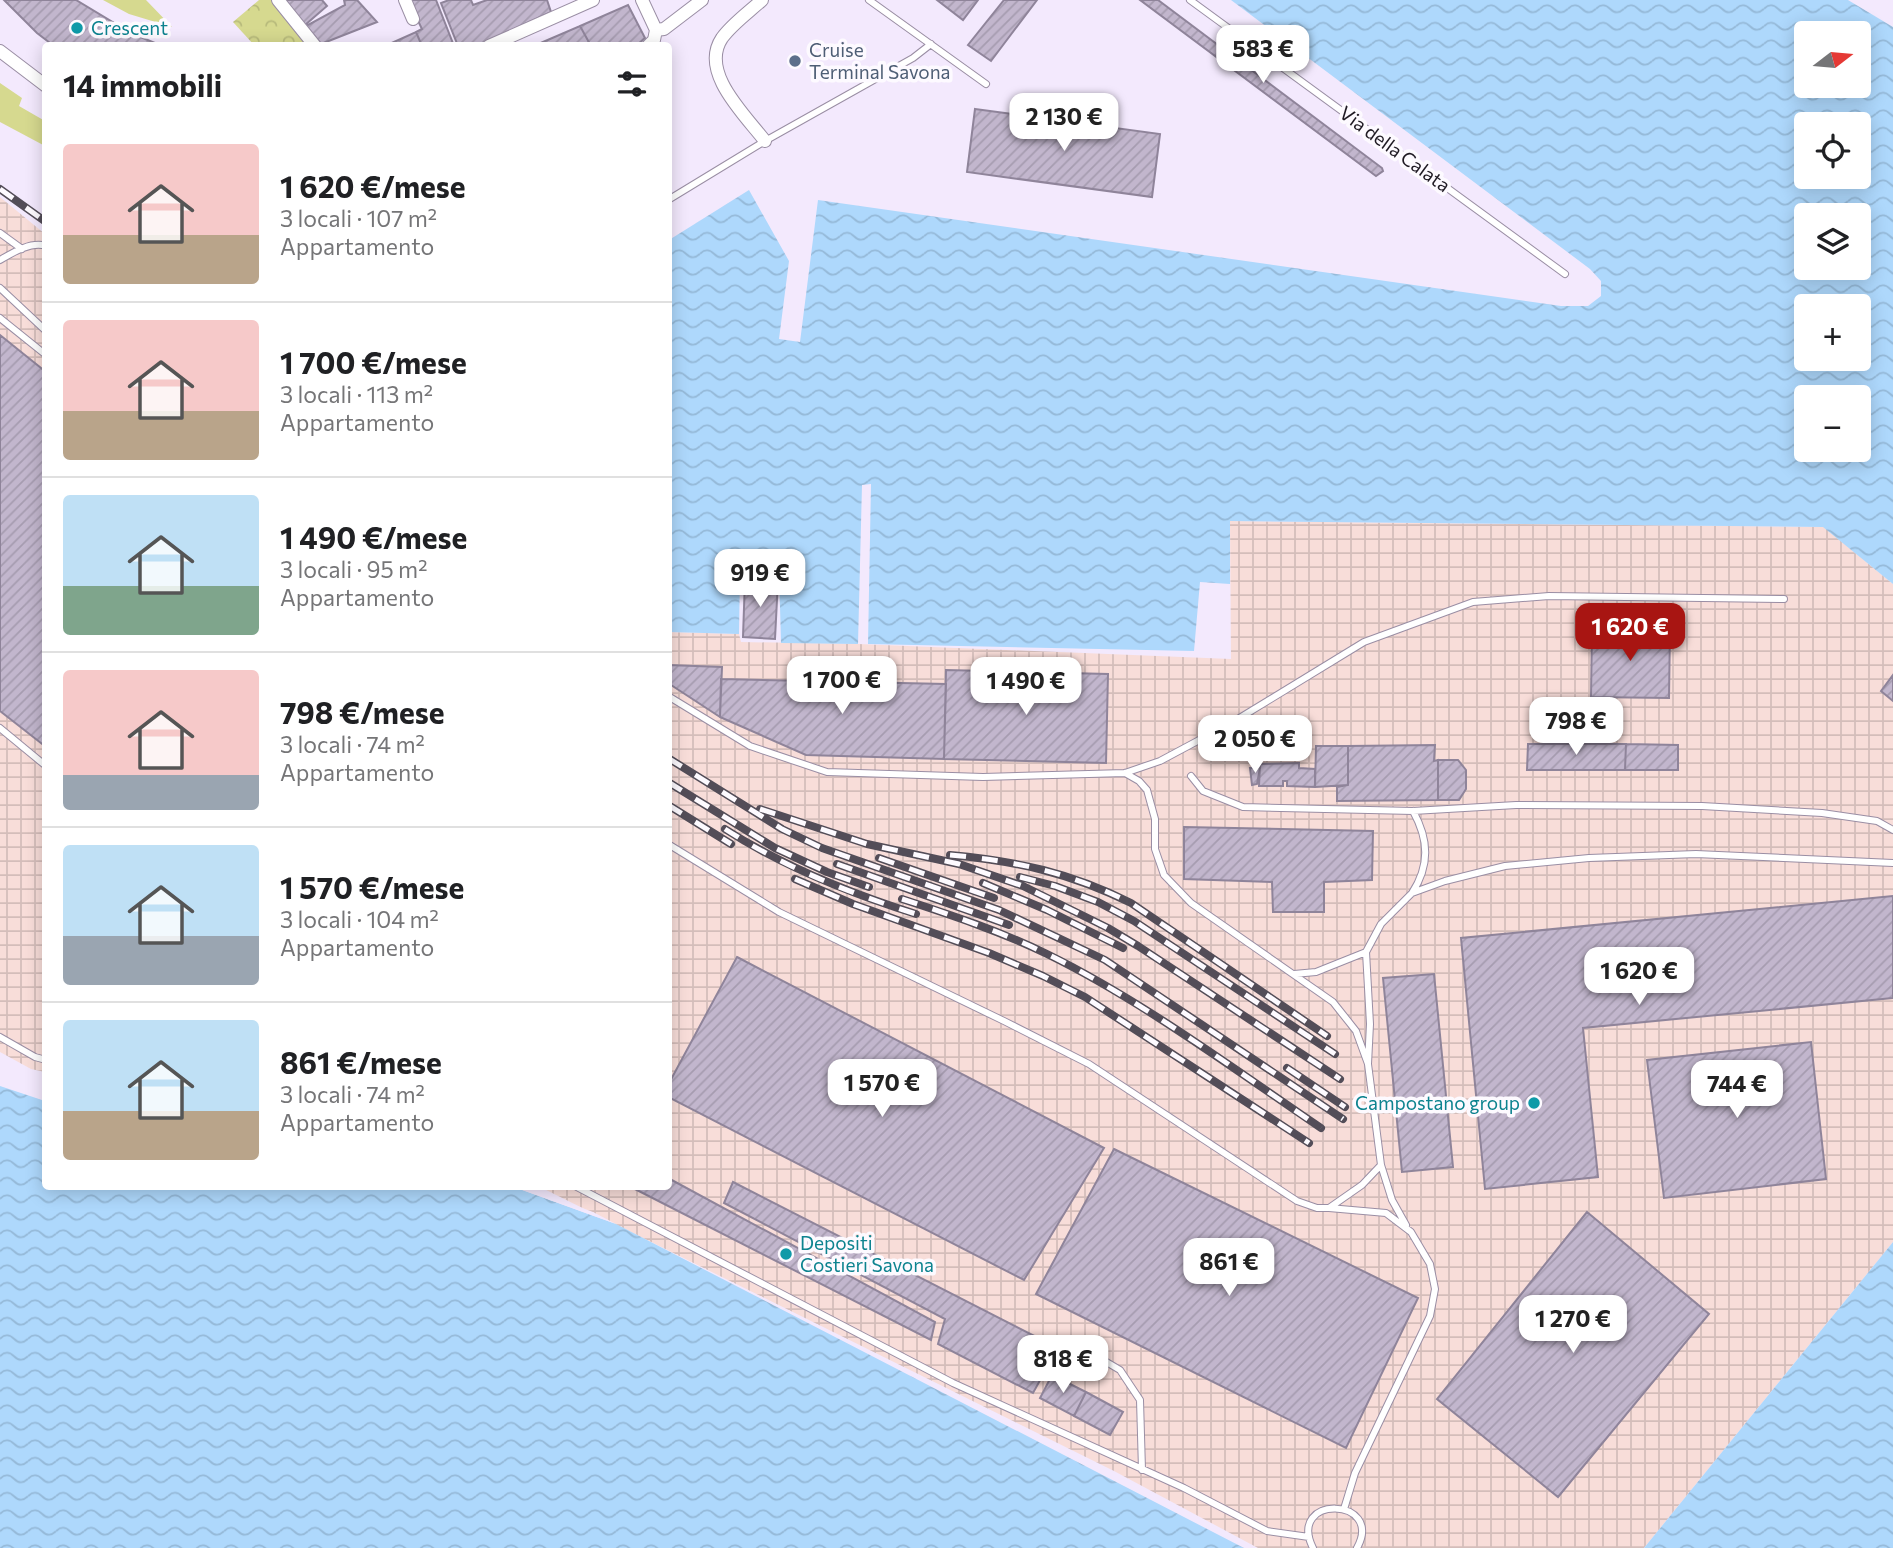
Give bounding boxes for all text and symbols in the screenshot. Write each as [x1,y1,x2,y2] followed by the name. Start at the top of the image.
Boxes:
[91,16,168,39] place label: Crescent
[69,20,85,36] marker: Crescent
[1794,21,1871,98] north arrow
[1794,21,1871,462] map controls
[1214,25,1312,85] pin: 583 €
[1232,34,1294,62] text: 583 €
[809,38,951,83] place label: Cruise Terminal Savona
[787,53,803,69] marker: Cruise Terminal Savona
[613,65,651,103] icon: filters
[63,66,222,103] text: 14 immobili
[999,94,1129,153] pin: 2 130 €
[1335,101,1455,196] street label: Via della Calata
[1025,102,1103,130] text: 2 130 €
[1794,112,1871,189] button: locate
[280,167,466,204] text: 1 620 €/mese
[119,172,203,256] icon: home
[1794,203,1871,280] button: layers
[280,204,437,232] text: 3 locali · 107 m²
[280,232,434,260] text: Appartamento
[1794,294,1871,371] button: +
[280,343,467,380] text: 1 700 €/mese
[119,348,203,432] icon: home
[280,380,433,408] text: 3 locali · 113 m²
[1794,385,1871,462] button: −
[280,408,434,436] text: Appartamento
[280,518,467,555] text: 1 490 €/mese
[119,523,203,607] icon: home
[711,550,809,609] pin: 919 €
[280,555,427,583] text: 3 locali · 95 m²
[730,558,790,586] text: 919 €
[280,583,434,611] text: Appartamento
[1565,604,1695,663] pin: 1 620 €
[1591,612,1669,640] text: 1 620 €
[777,656,907,716] pin: 1 700 €
[961,658,1091,717] pin: 1 490 €
[803,665,881,693] text: 1 700 €
[987,666,1065,694] text: 1 490 €
[280,693,445,730] text: 798 €/mese
[119,698,203,782] icon: home
[1527,698,1625,757] pin: 798 €
[1545,706,1607,734] text: 798 €
[1190,716,1320,775] pin: 2 050 €
[1214,724,1296,752] text: 2 050 €
[280,730,425,758] text: 3 locali · 74 m²
[280,758,434,786] text: Appartamento
[280,868,464,905] text: 1 570 €/mese
[119,873,203,957] icon: home
[280,905,439,933] text: 3 locali · 104 m²
[280,933,434,961] text: Appartamento
[1574,948,1704,1007] pin: 1 620 €
[1600,956,1678,984] text: 1 620 €
[280,1043,442,1080] text: 861 €/mese
[119,1048,203,1132] icon: home
[817,1060,947,1119] pin: 1 570 €
[1688,1060,1786,1120] pin: 744 €
[844,1068,920,1096] text: 1 570 €
[1707,1069,1767,1097] text: 744 €
[280,1080,425,1108] text: 3 locali · 74 m²
[1355,1091,1520,1114] place label: Campostano group
[1526,1095,1542,1111] marker: Campostano group
[280,1108,434,1136] text: Appartamento
[800,1231,934,1276] place label: Depositi Costieri Savona
[1180,1238,1278,1298] pin: 861 €
[778,1246,794,1262] marker: Depositi Costieri Savona
[1199,1247,1259,1275] text: 861 €
[1508,1296,1638,1355] pin: 1 270 €
[1535,1304,1611,1332] text: 1 270 €
[1014,1336,1112,1395] pin: 818 €
[1033,1344,1093,1372] text: 818 €

